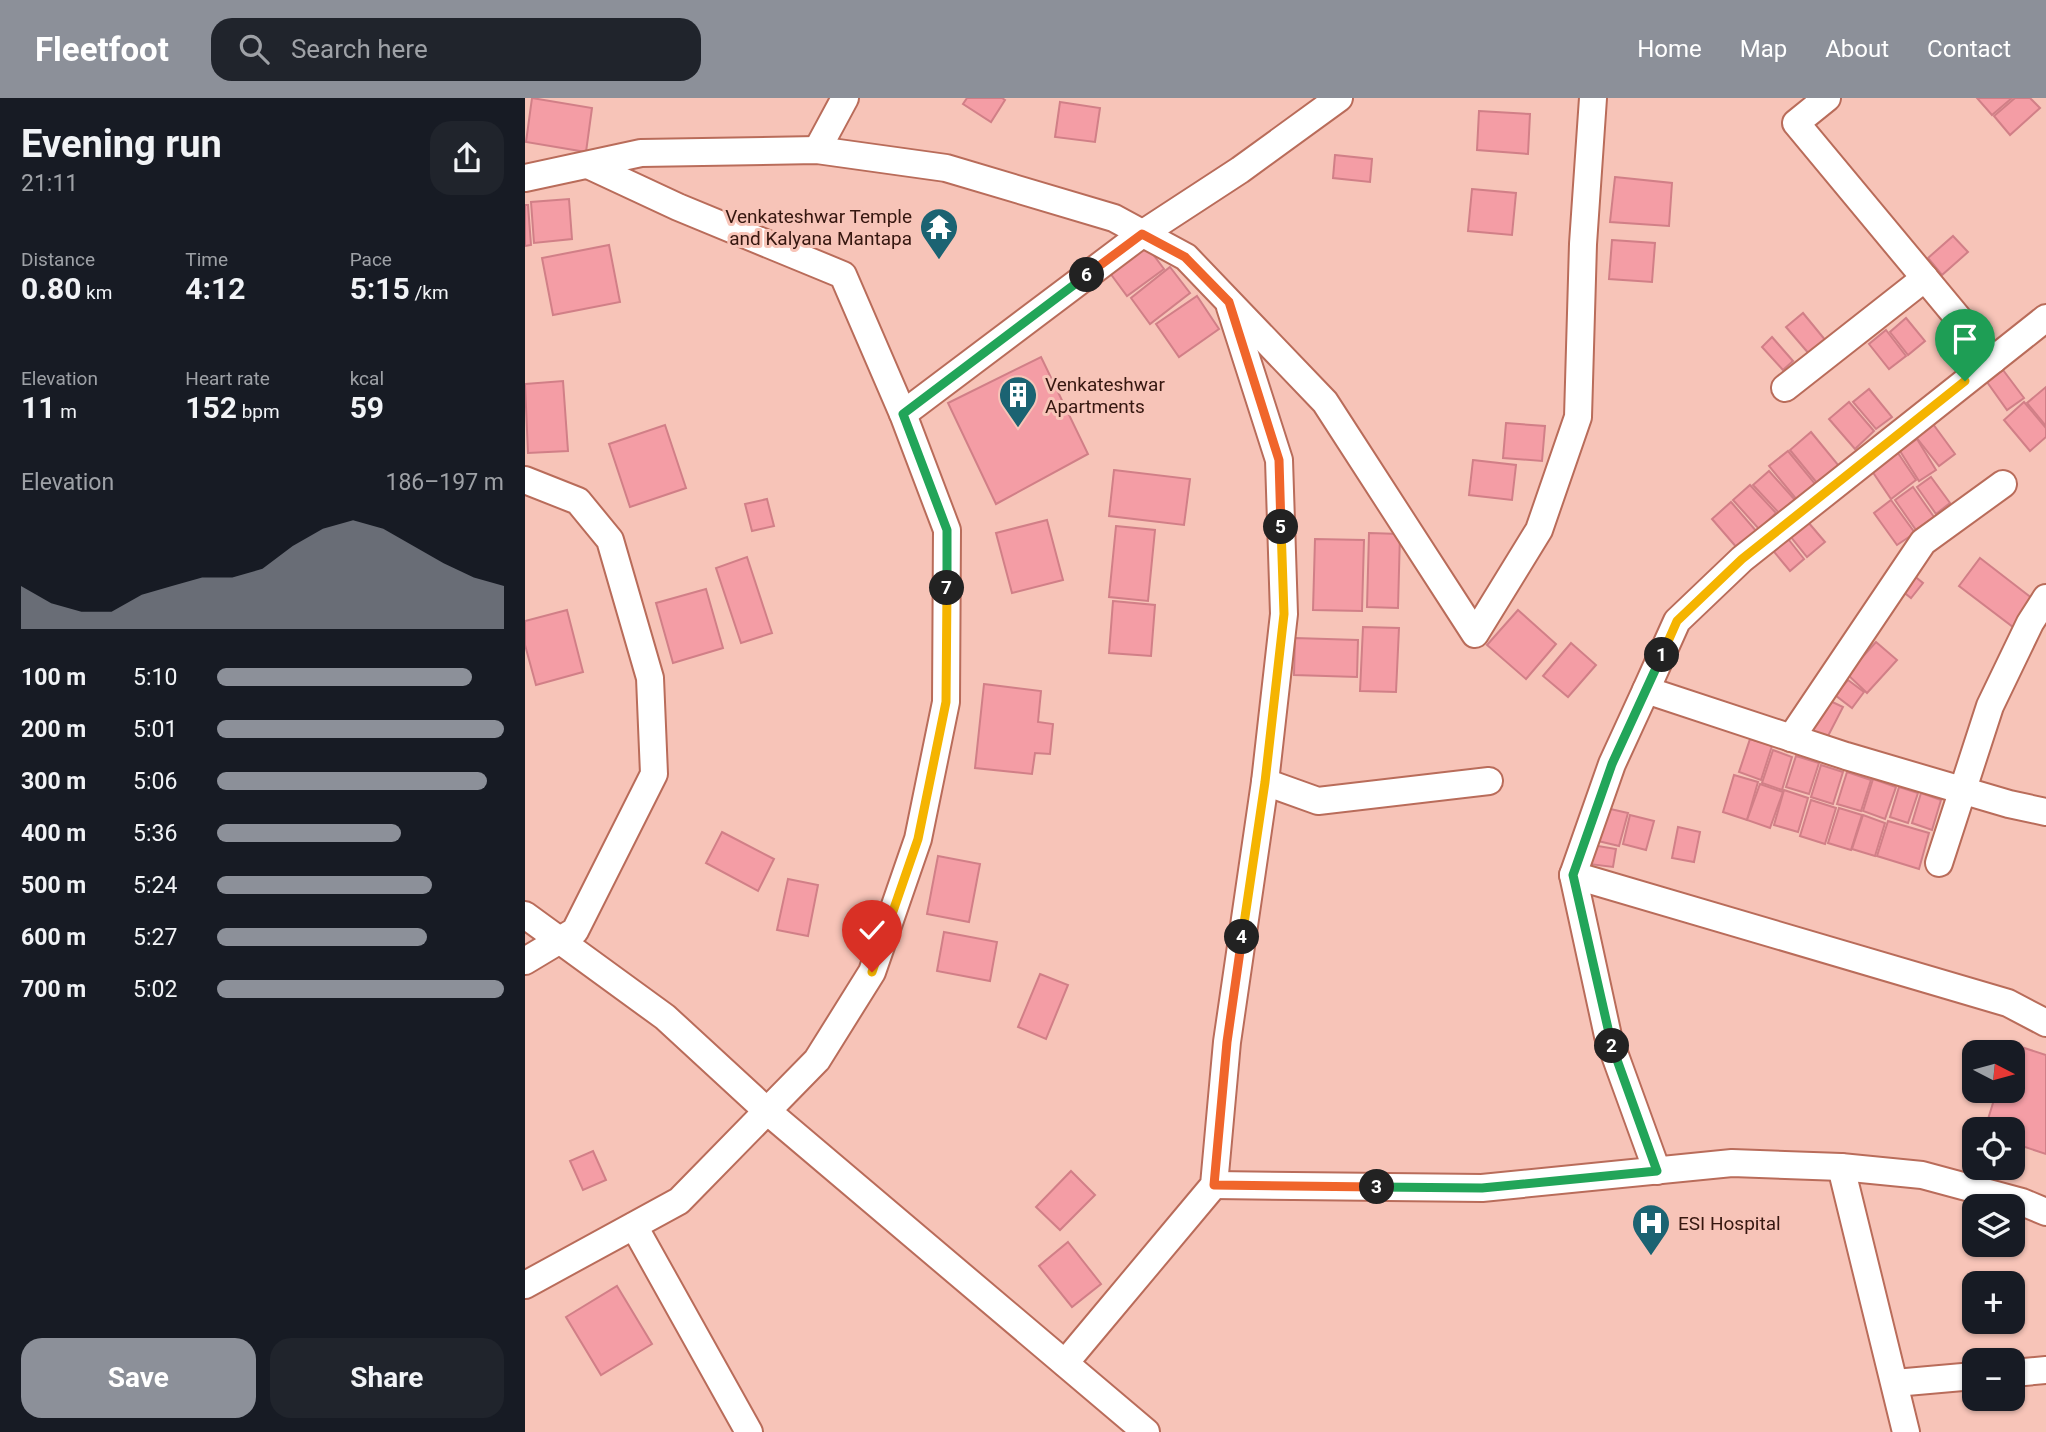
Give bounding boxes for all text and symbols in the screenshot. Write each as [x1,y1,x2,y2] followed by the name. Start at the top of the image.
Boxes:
[211,18,701,81] search box
[35,30,169,69] text: Fleetfoot
[235,30,273,68] icon: search
[291,34,428,64] text: Search here
[1637,35,1702,63] text: Home
[1740,35,1787,63] text: Map
[1825,35,1889,63] text: About
[1927,35,2011,63] text: Contact
[430,121,504,195] button: share
[21,122,222,166] text: Evening run
[21,170,78,197] text: 21:11
[725,205,912,250] place label: Venkateshwar Temple and Kalyana Mantapa
[918,206,960,261] temple icon: Venkateshwar Temple and Kalyana Mantapa
[21,248,95,271] text: Distance
[185,248,228,271] text: Time
[350,248,392,271] text: Pace
[1069,258,1105,292] pin: 6
[1081,263,1092,286] text: 6
[21,271,81,306] text: 0.80
[185,271,245,306] text: 4:12
[350,271,410,306] text: 5:15
[81,281,112,304] text: km
[410,281,449,304] text: /km
[1935,309,1995,381] pin
[1946,320,1984,358] icon: arrive
[21,367,98,390] text: Elevation
[185,367,270,390] text: Heart rate
[350,367,384,390] text: kcal
[1045,373,1165,418] place label: Venkateshwar Apartments
[997,374,1039,429] building icon: Venkateshwar Apartments
[21,390,55,425] text: 11
[185,390,237,425] text: 152
[350,390,384,425] text: 59
[55,400,77,423] text: m
[237,400,280,423] text: bpm
[21,469,114,496] text: Elevation
[385,469,504,496] text: 186–197 m
[1263,510,1299,544] pin: 5
[1275,515,1286,538] text: 5
[929,570,965,606] pin: 7
[941,576,952,599] text: 7
[1645,638,1679,672] pin: 1
[1656,643,1667,666] text: 1
[21,664,86,691] text: 100 m
[133,664,177,691] text: 5:10
[21,716,86,743] text: 200 m
[133,716,177,743] text: 5:01
[21,768,86,795] text: 300 m
[133,768,177,795] text: 5:06
[21,820,86,847] text: 400 m
[133,820,177,847] text: 5:36
[21,872,86,899] text: 500 m
[133,872,177,899] text: 5:24
[842,900,902,972] pin
[853,911,891,949] icon: check
[1225,920,1259,954] pin: 4
[21,924,86,951] text: 600 m
[133,924,177,951] text: 5:27
[1236,925,1247,948] text: 4
[21,976,86,1003] text: 700 m
[133,976,177,1003] text: 5:02
[1595,1028,1629,1063] pin: 2
[1606,1034,1617,1057] text: 2
[1962,1040,2025,1102] north arrow
[1962,1040,2025,1411] map controls
[1962,1117,2025,1180] button: locate
[1359,1170,1395,1204] pin: 3
[1371,1175,1382,1198] text: 3
[1962,1194,2025,1257] button: layers
[1630,1202,1672,1257] hospital icon: ESI Hospital
[1678,1212,1781,1235] place label: ESI Hospital
[1962,1271,2025,1334] button: +
[21,1338,256,1418] button: Save
[270,1338,504,1418] button: Share
[1962,1348,2025,1411] button: −

